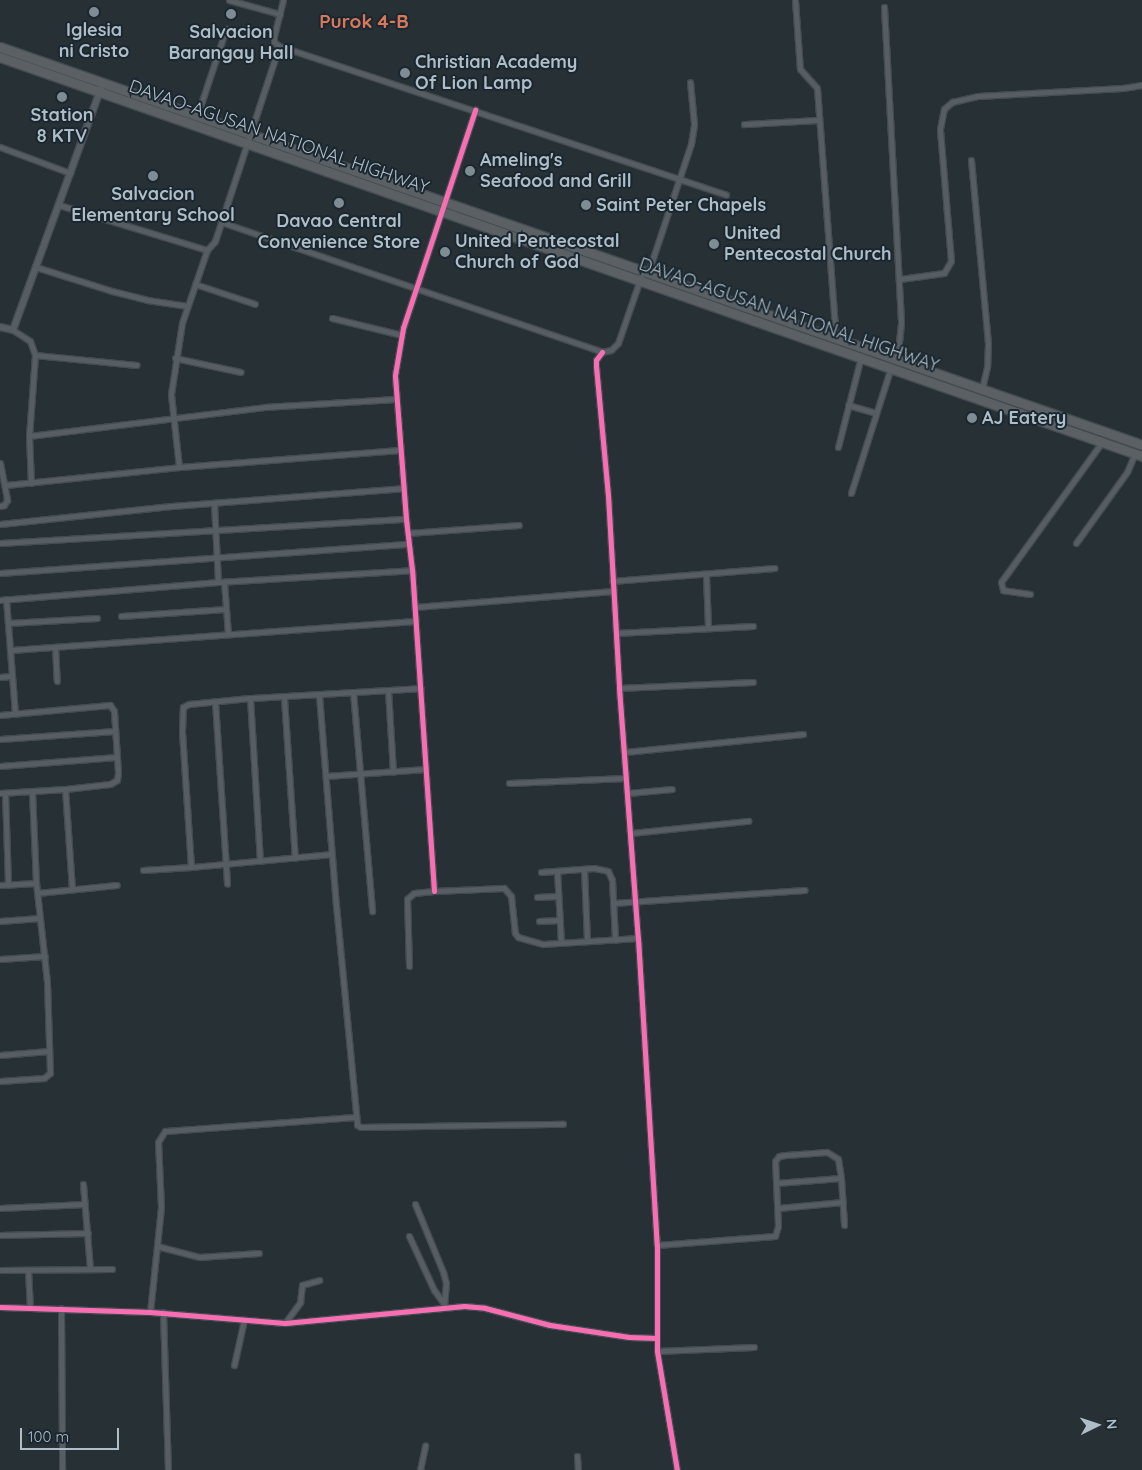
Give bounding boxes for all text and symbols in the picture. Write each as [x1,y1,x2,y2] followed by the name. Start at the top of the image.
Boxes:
[88,6,100,18] marker: Iglesia ni Cristo
[225,8,237,20] marker: Salvacion Barangay Hall
[319,11,409,33] district label: Purok 4-B
[59,20,129,62] place label: Iglesia ni Cristo
[169,22,293,64] place label: Salvacion Barangay Hall
[415,52,577,94] place label: Christian Academy Of Lion Lamp
[399,67,411,79] marker: Christian Academy Of Lion Lamp
[126,75,432,199] street label: DAVAO-AGUSAN NATIONAL HIGHWAY
[56,91,68,103] marker: Station 8 KTV
[31,105,93,148] place label: Station 8 KTV
[480,150,632,192] place label: Ameling's Seafood and Grill
[464,165,476,177] marker: Ameling's Seafood and Grill
[147,170,159,182] marker: Salvacion Elementary School
[71,184,235,226] place label: Salvacion Elementary School
[596,194,766,216] place label: Saint Peter Chapels
[333,197,345,209] marker: Davao Central Convenience Store
[580,199,592,211] marker: Saint Peter Chapels
[258,211,420,253] place label: Davao Central Convenience Store
[724,223,891,266] place label: United Pentecostal Church
[455,231,620,274] place label: United Pentecostal Church of God
[708,238,720,250] marker: United Pentecostal Church
[439,246,451,258] marker: United Pentecostal Church of God
[636,253,942,377] street label: DAVAO-AGUSAN NATIONAL HIGHWAY
[982,407,1066,429] place label: AJ Eatery
[966,412,978,424] marker: AJ Eatery
[1072,1400,1122,1450] north arrow
[22,1418,121,1450] scale bar
[1103,1418,1121,1430] text: N
[28,1427,69,1446] text: 100 m

